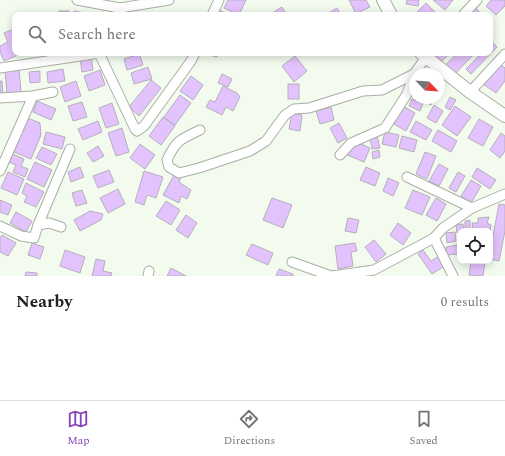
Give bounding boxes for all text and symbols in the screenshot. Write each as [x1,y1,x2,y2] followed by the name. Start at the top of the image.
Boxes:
[12,12,493,56] search box
[26,23,48,45] icon: search
[58,23,136,46] text: Search here
[409,68,445,104] north arrow
[457,228,493,264] map controls
[457,228,493,264] button: locate
[16,289,72,315] text: Nearby
[441,292,489,312] text: 0 results
[67,408,89,449] tab: Map
[224,408,275,449] tab: Directions
[410,408,438,449] tab: Saved

